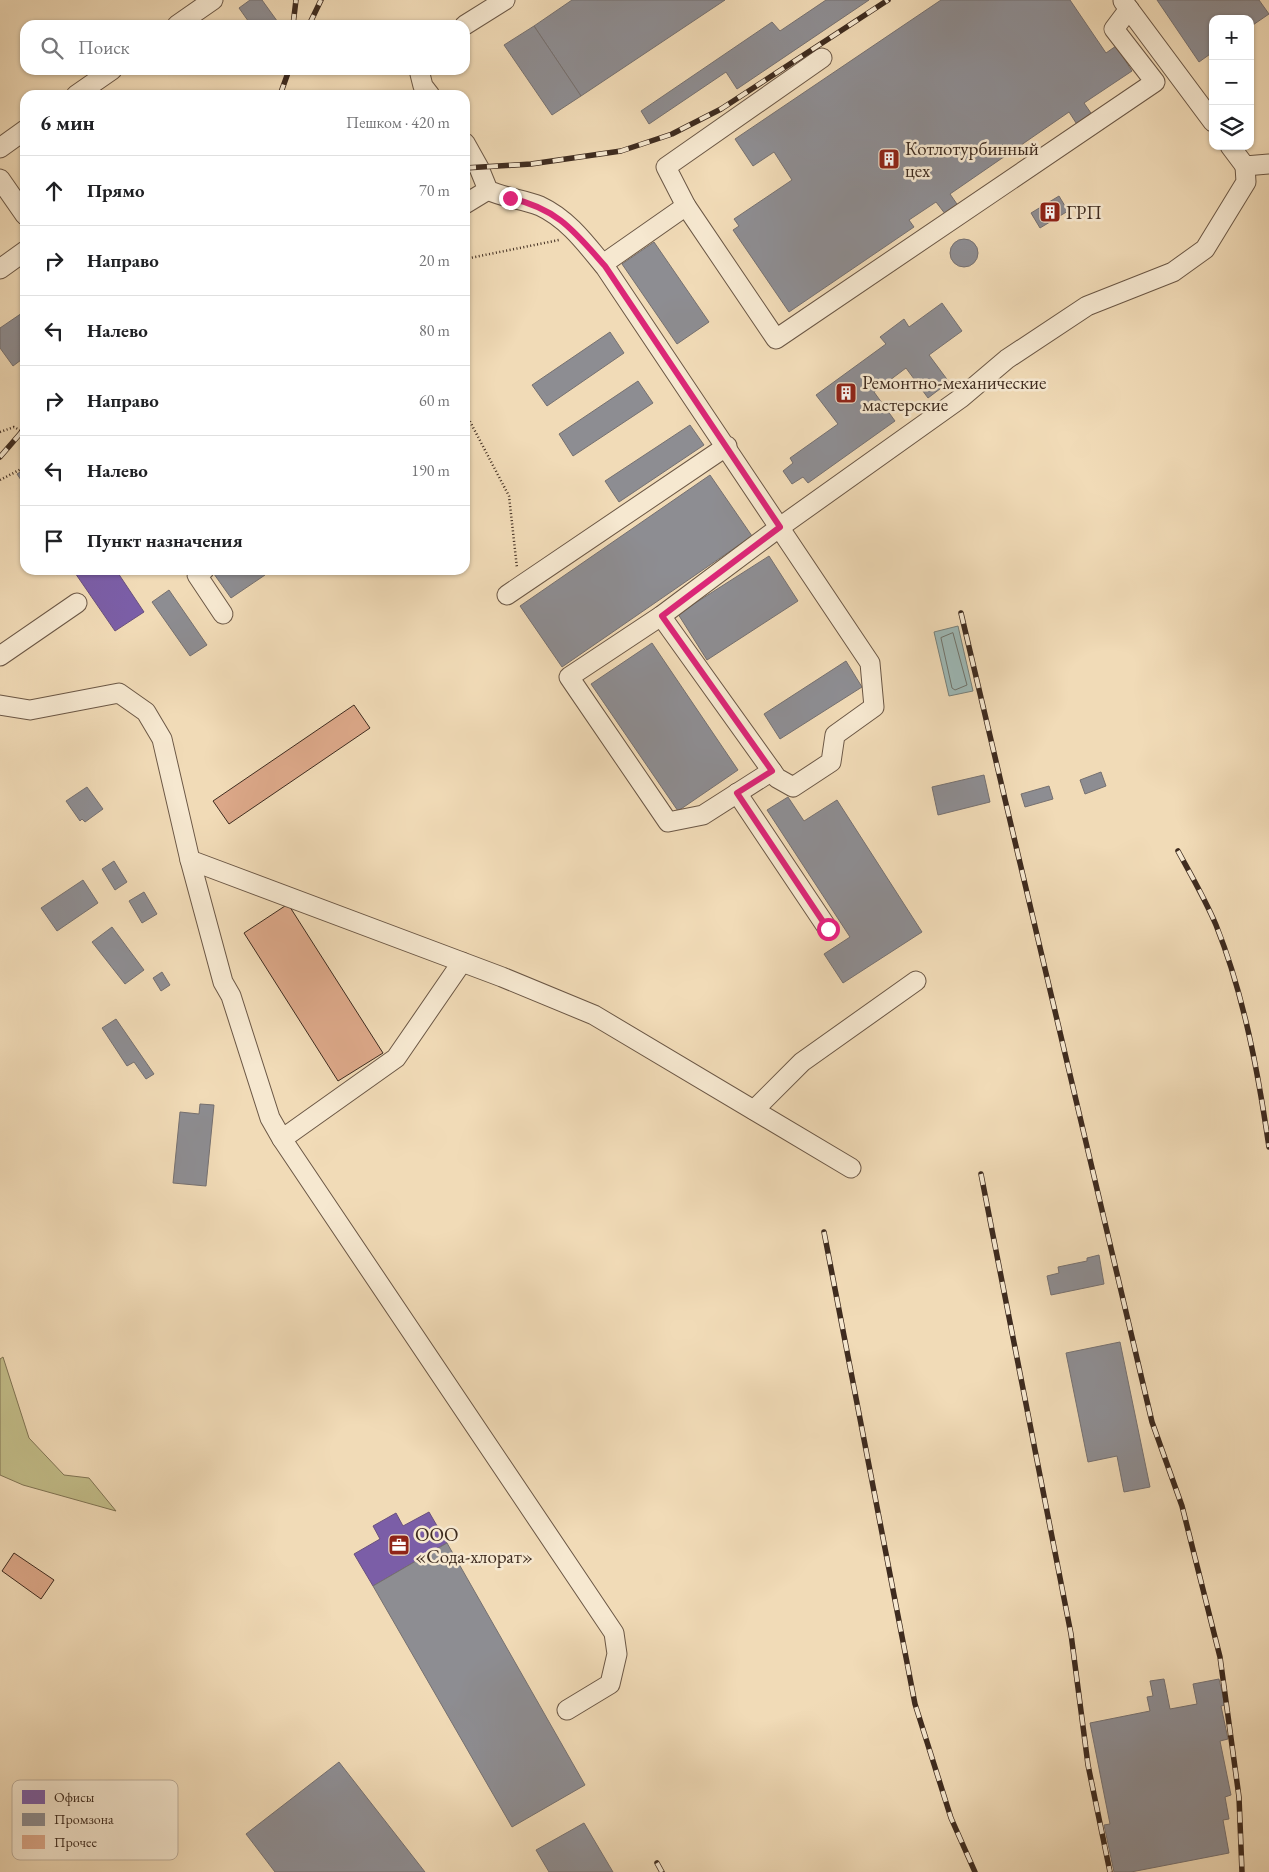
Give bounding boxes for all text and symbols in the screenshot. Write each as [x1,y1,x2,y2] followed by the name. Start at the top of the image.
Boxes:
[1209,15,1254,150] map controls
[1209,15,1254,60] button: +
[20,20,470,75] search box
[38,34,66,62] icon: search
[78,35,130,60] text: Поиск
[1209,60,1254,105] button: −
[1209,105,1254,150] button: layers
[40,109,95,136] text: 6 мин
[346,112,450,133] text: Пешком · 420 m
[905,136,1039,183] place label: Котлотурбинный цех
[877,147,901,171] building icon: Котлотурбинный цех
[40,177,68,205] icon: ahead
[87,178,145,203] text: Прямо
[419,180,450,201] text: 70 m
[499,187,522,210] route end
[1038,200,1062,224] building icon: ГРП
[1066,200,1102,225] place label: ГРП
[40,247,68,275] icon: right
[87,248,159,273] text: Направо
[419,250,450,271] text: 20 m
[40,317,68,345] icon: left
[87,318,148,343] text: Налево
[419,320,450,341] text: 80 m
[862,370,1047,417] place label: Ремонтно-механические мастерские
[834,381,858,405] building icon: Ремонтно-механические мастерские
[40,387,68,415] icon: right
[87,388,159,413] text: Направо
[419,390,450,411] text: 60 m
[40,457,68,485] icon: left
[87,458,148,483] text: Налево
[411,460,450,481] text: 190 m
[40,527,68,555] icon: arrive
[87,528,243,553] text: Пункт назначения
[817,918,840,941] route start
[415,1522,533,1569] place label: ООО «Сода-хлорат»
[387,1533,411,1557] office icon: ООО «Сода-хлорат»
[12,1780,178,1860] legend
[54,1788,95,1806] text: Офисы
[54,1810,114,1828] text: Промзона
[54,1833,97,1851] text: Прочее

